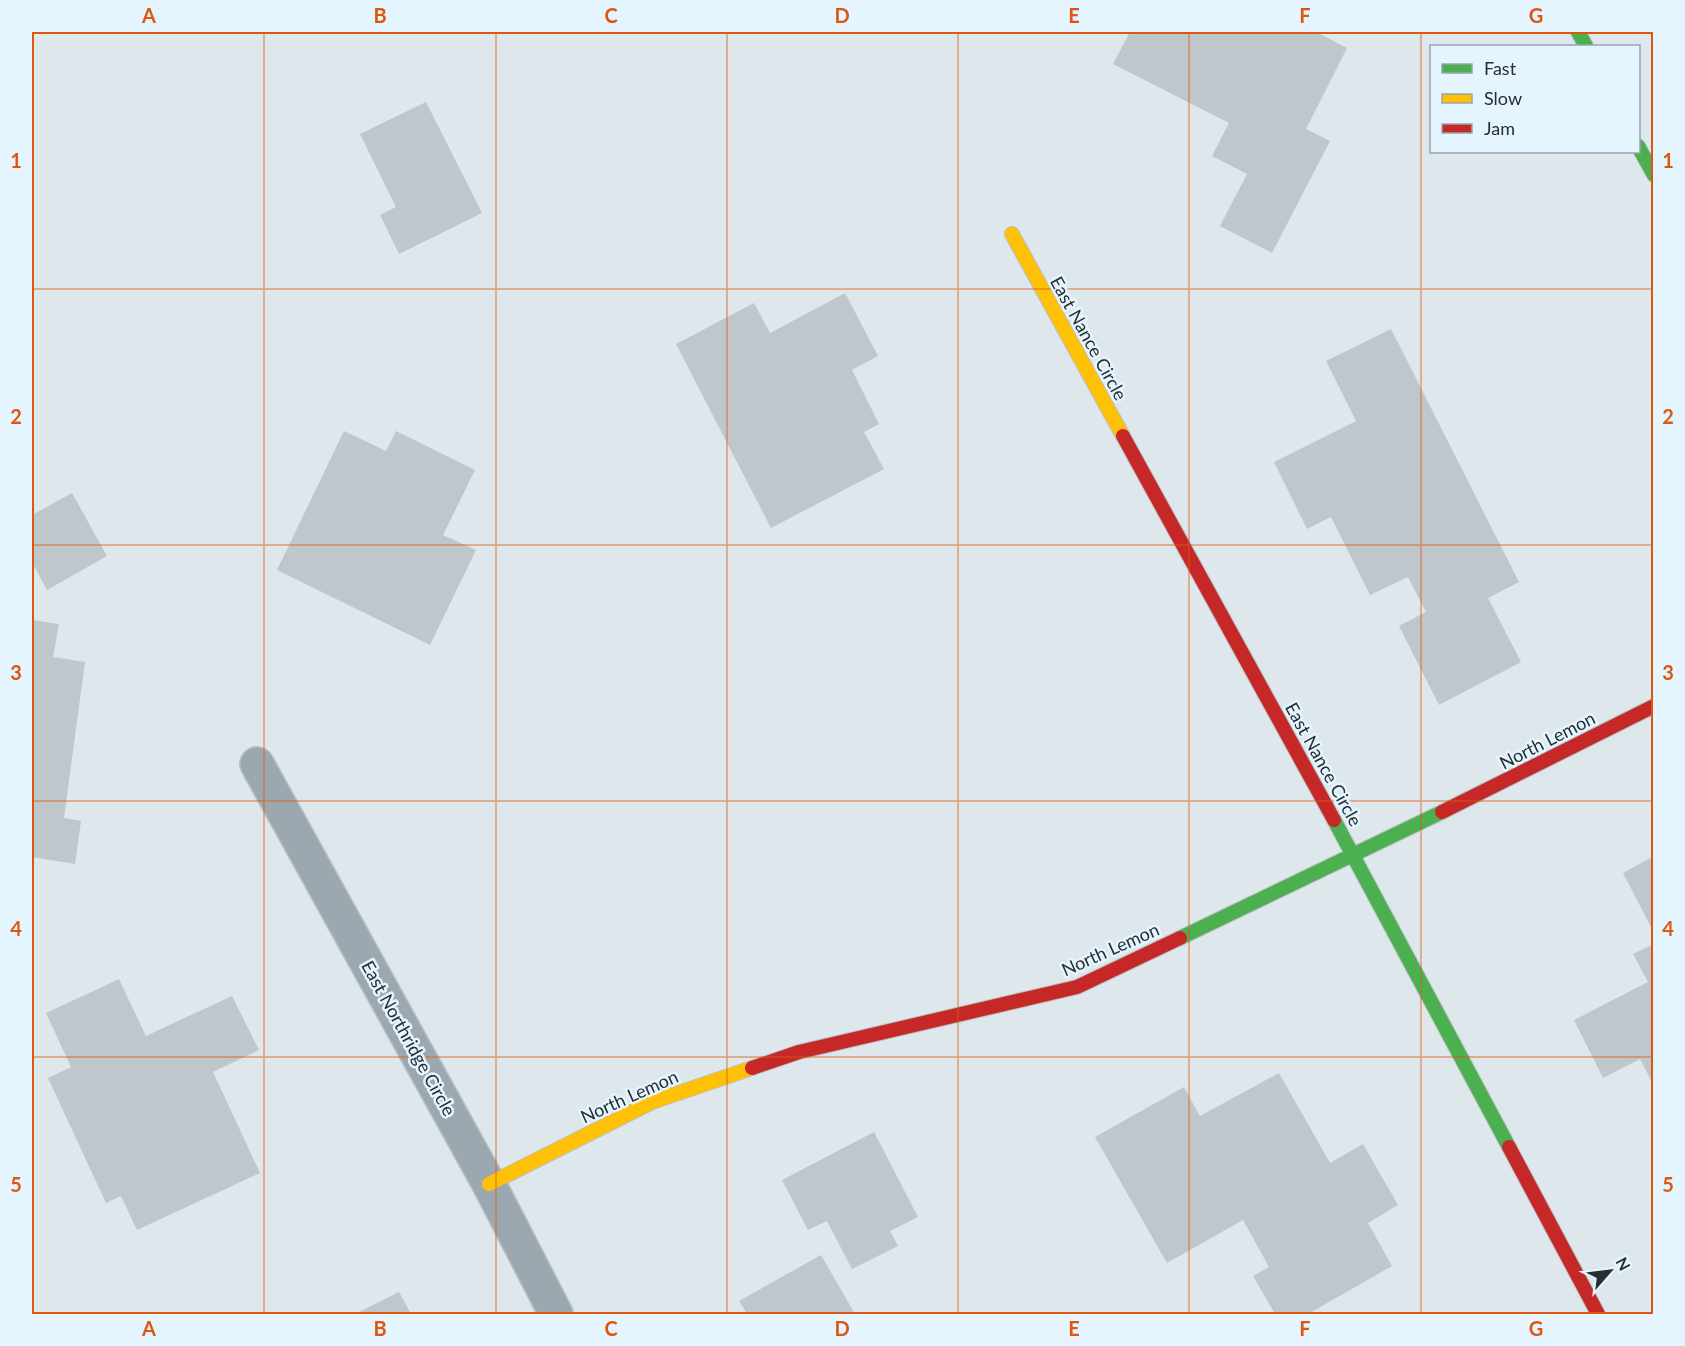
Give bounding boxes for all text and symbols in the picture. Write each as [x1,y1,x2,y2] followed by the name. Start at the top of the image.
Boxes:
[141,3,156,27] text: A
[373,3,387,27] text: B
[604,3,618,27] text: C
[834,3,850,27] text: D
[1068,3,1080,27] text: E
[1299,3,1311,27] text: F
[1529,3,1543,27] text: G
[1430,45,1640,153] legend
[1484,57,1517,79] text: Fast
[1484,87,1522,109] text: Slow
[1484,117,1515,139] text: Jam
[10,148,22,172] text: 1
[1662,148,1674,172] text: 1
[1046,272,1132,404] street label: East Nance Circle
[10,404,22,428] text: 2
[1662,404,1674,428] text: 2
[10,660,22,684] text: 3
[1662,660,1674,684] text: 3
[1281,698,1367,830] street label: East Nance Circle
[1495,706,1599,774] street label: North Lemon
[10,916,22,940] text: 4
[1662,916,1674,940] text: 4
[1058,918,1162,980] street label: North Lemon
[357,957,461,1119] street label: East Northridge Circle
[577,1065,681,1127] street label: North Lemon
[10,1172,22,1196] text: 5
[1662,1172,1674,1196] text: 5
[1580,1241,1640,1301] north arrow
[1612,1254,1635,1274] text: N
[141,1316,156,1340] text: A
[373,1316,387,1340] text: B
[604,1316,618,1340] text: C
[834,1316,850,1340] text: D
[1068,1316,1080,1340] text: E
[1299,1316,1311,1340] text: F
[1529,1316,1543,1340] text: G

